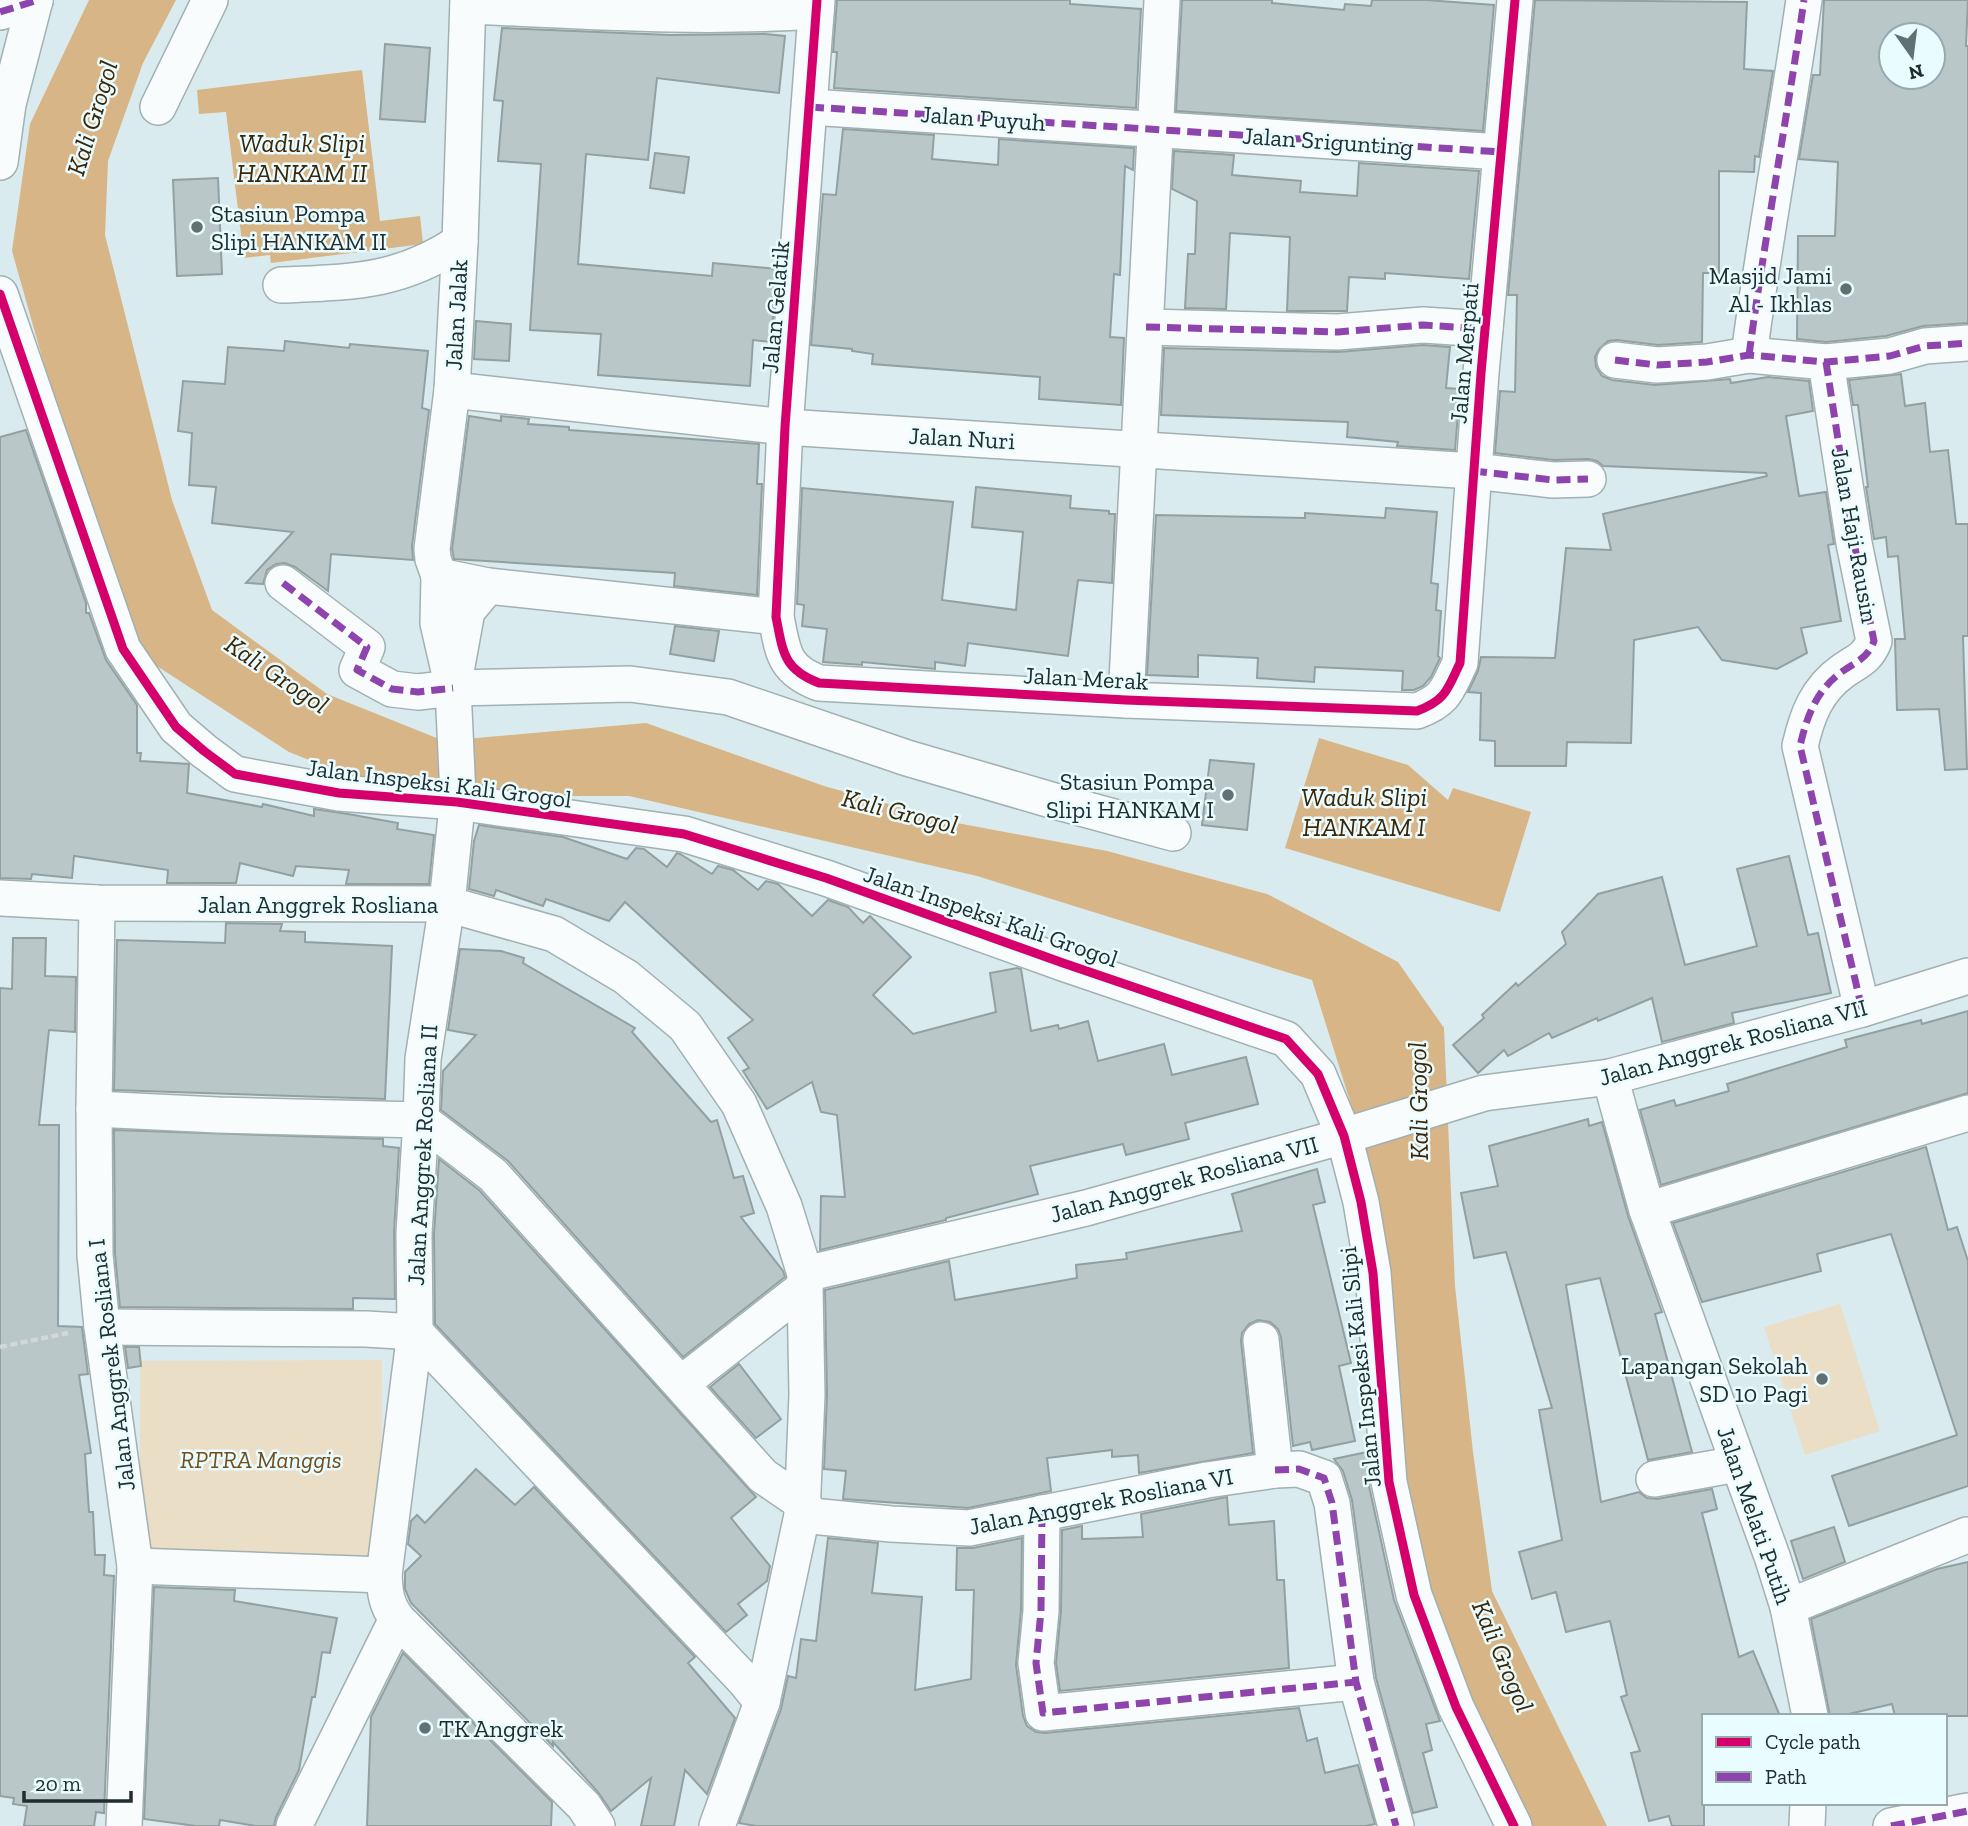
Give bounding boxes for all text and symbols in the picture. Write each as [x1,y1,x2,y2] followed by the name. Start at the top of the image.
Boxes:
[1877,21,1947,91] north arrow
[59,57,125,179] water label: Kali Grogol
[1906,59,1926,85] text: N
[920,99,1047,137] street label: Jalan Puyuh
[1241,121,1415,161] street label: Jalan Srigunting
[237,127,368,189] water label: Waduk Slipi HANKAM II
[211,199,387,256] place label: Stasiun Pompa Slipi HANKAM II
[189,219,205,235] marker: Stasiun Pompa Slipi HANKAM II
[755,239,795,375] street label: Jalan Gelatik
[439,258,473,371] street label: Jalan Jalak
[1709,261,1832,318] place label: Masjid Jami Al - Ikhlas
[1443,281,1485,425] street label: Jalan Merpati
[1838,281,1854,297] marker: Masjid Jami Al - Ikhlas
[908,421,1016,455] street label: Jalan Nuri
[1825,445,1885,625] street label: Jalan Haji Rausin
[219,628,335,720] water label: Kali Grogol
[1023,660,1150,696] street label: Jalan Merak
[305,752,573,814] street label: Jalan Inspeksi Kali Grogol
[1046,767,1214,824] place label: Stasiun Pompa Slipi HANKAM I
[839,781,961,841] water label: Kali Grogol
[1301,781,1427,843] water label: Waduk Slipi HANKAM I
[1220,787,1236,803] marker: Stasiun Pompa Slipi HANKAM I
[860,859,1122,973] street label: Jalan Inspeksi Kali Grogol
[198,890,439,919] street label: Jalan Anggrek Rosliana
[1596,992,1870,1092] street label: Jalan Anggrek Rosliana VII
[401,1024,443,1286] street label: Jalan Anggrek Rosliana II
[1401,1042,1435,1160] water label: Kali Grogol
[1047,1129,1321,1229] street label: Jalan Anggrek Rosliana VII
[81,1237,141,1493] street label: Jalan Anggrek Rosliana I
[1333,1245,1387,1489] street label: Jalan Inspeksi Kali Slipi
[1621,1351,1809,1408] place label: Lapangan Sekolah SD 10 Pagi
[1814,1371,1830,1387] marker: Lapangan Sekolah SD 10 Pagi
[1711,1422,1799,1608] street label: Jalan Melati Putih
[180,1445,342,1474] park label: RPTRA Manggis
[966,1461,1236,1541] street label: Jalan Anggrek Rosliana VI
[1465,1595,1541,1717] water label: Kali Grogol
[439,1714,564,1743] place label: TK Anggrek
[1702,1714,1947,1805] legend
[417,1720,433,1736] marker: TK Anggrek
[1765,1729,1860,1754] text: Cycle path
[24,1759,131,1803] scale bar
[1765,1764,1807,1789] text: Path
[35,1771,81,1796] text: 20 m

